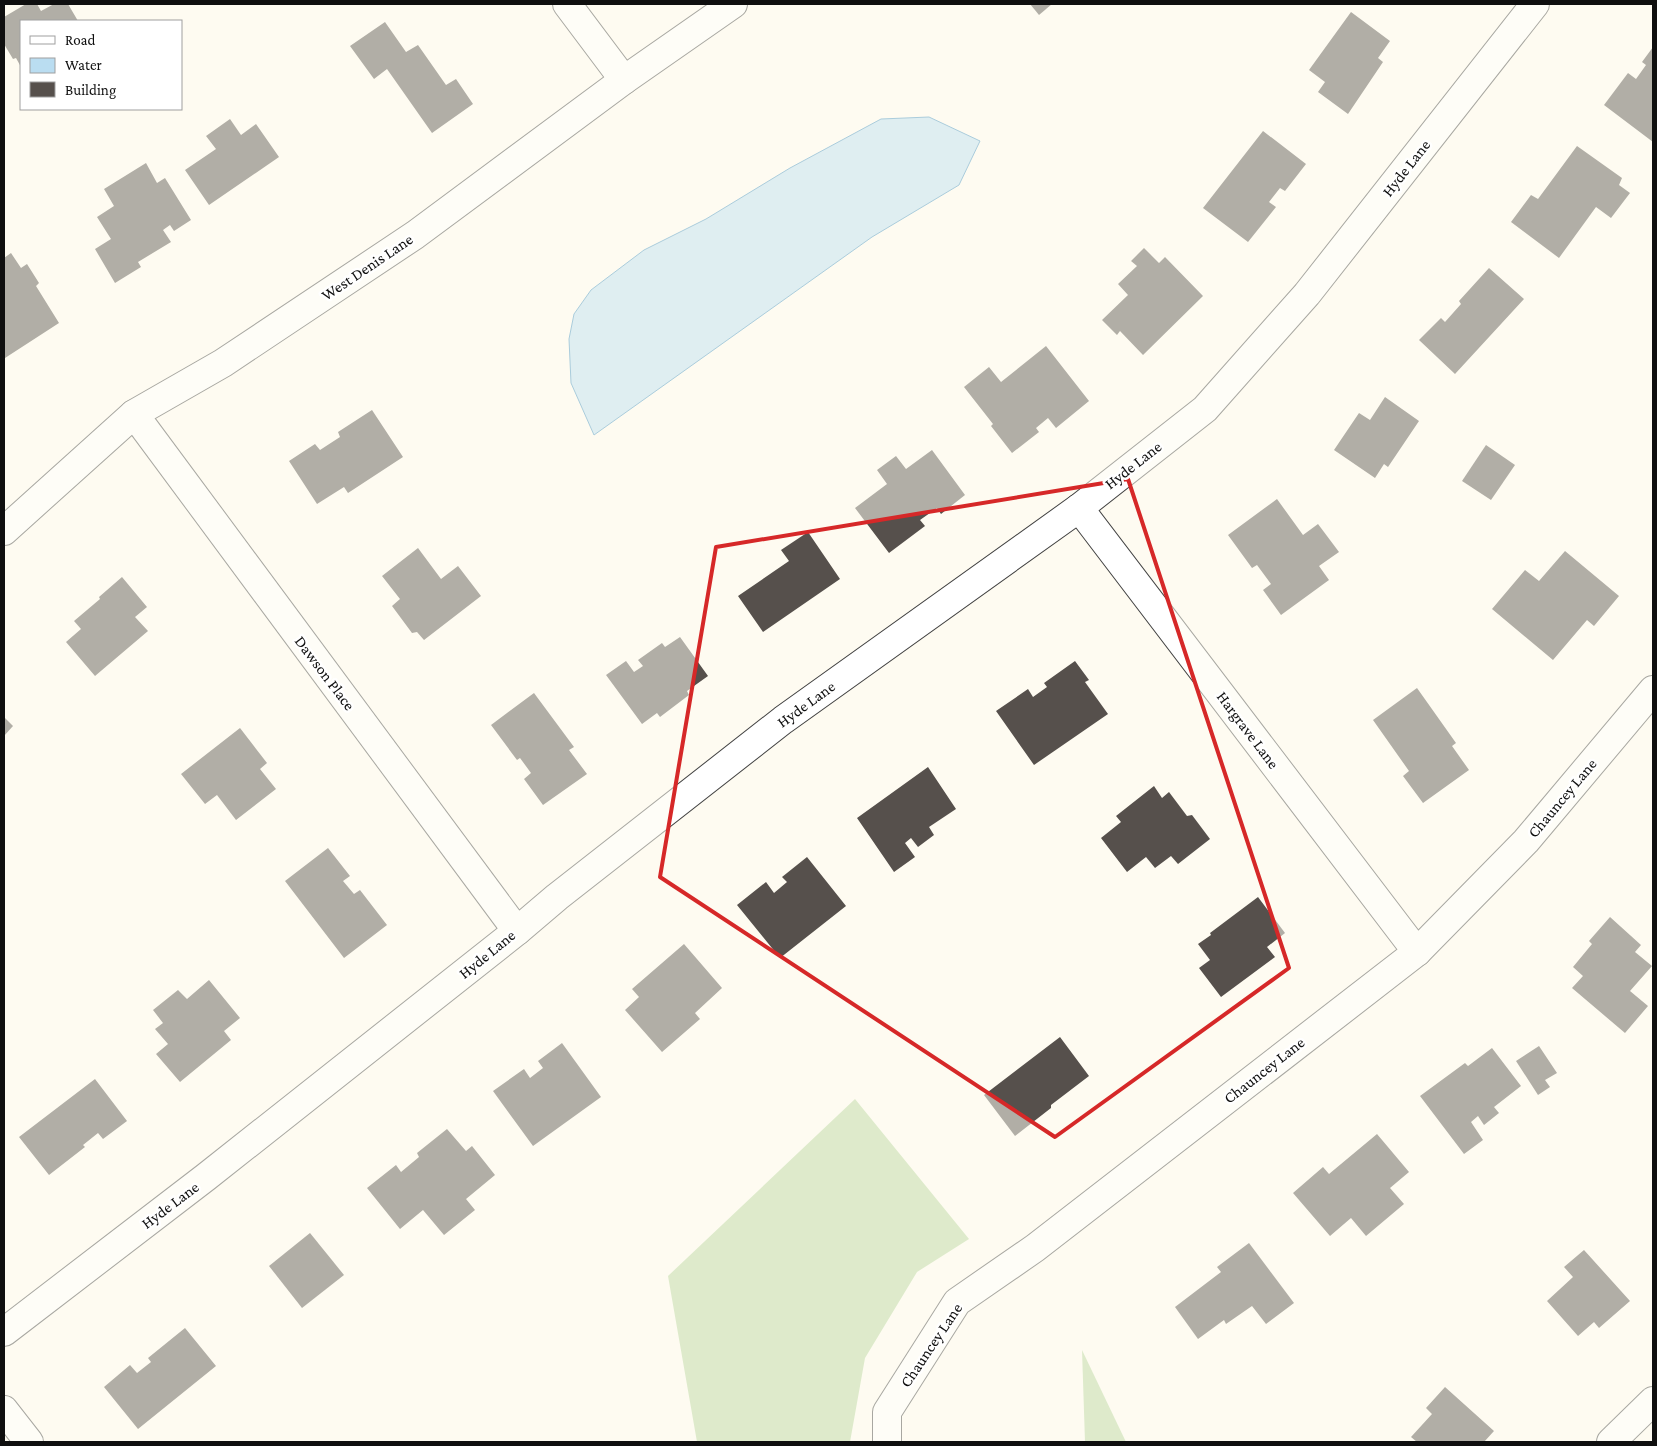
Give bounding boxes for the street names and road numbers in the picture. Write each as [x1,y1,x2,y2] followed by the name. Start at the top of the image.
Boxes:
[1379,136,1434,200] street label: Hyde Lane
[318,230,416,304] street label: West Denis Lane
[1101,438,1165,493] street label: Hyde Lane
[292,632,358,714] street label: Dawson Place
[774,677,839,731] street label: Hyde Lane
[1213,688,1282,772] street label: Hargrave Lane
[1524,755,1601,841] street label: Chauncey Lane
[456,926,519,983] street label: Hyde Lane
[1220,1033,1308,1107] street label: Chauncey Lane
[138,1178,203,1233] street label: Hyde Lane
[897,1300,966,1391] street label: Chauncey Lane

